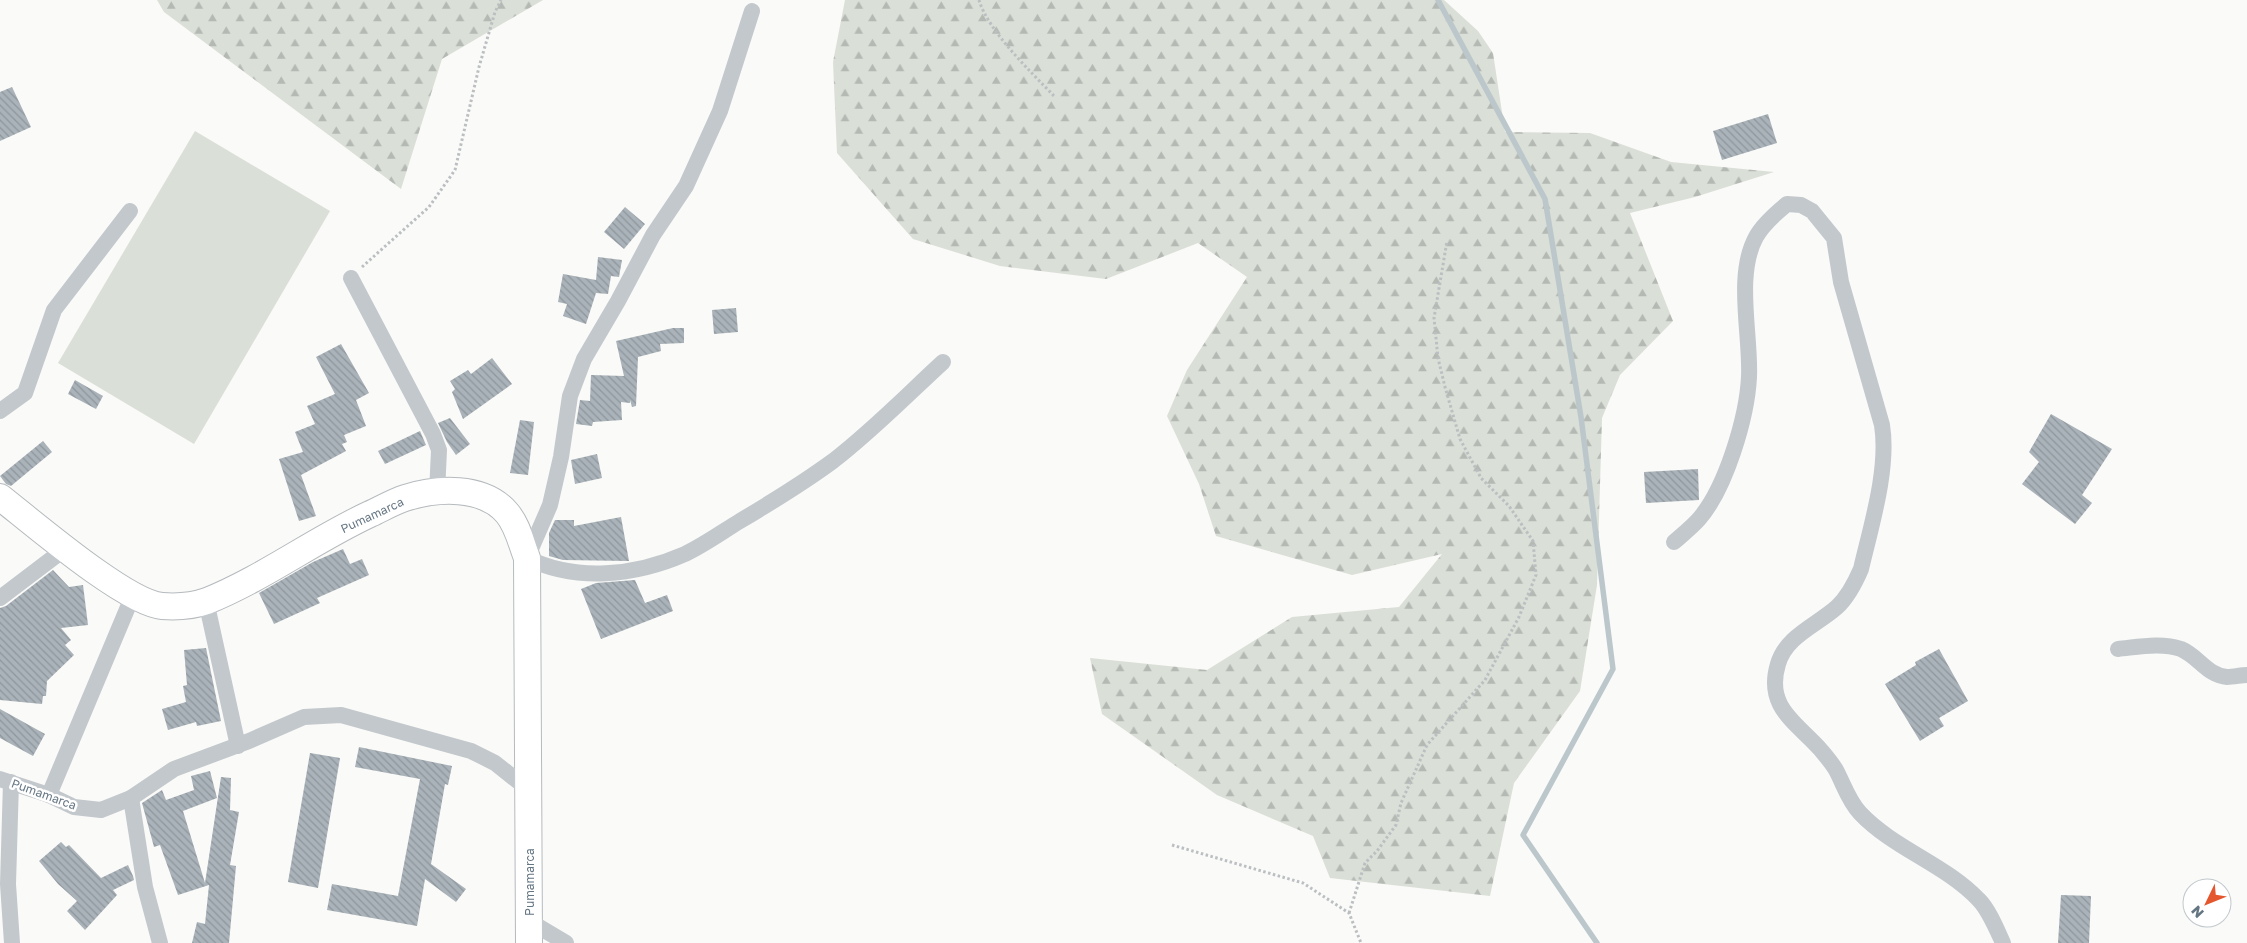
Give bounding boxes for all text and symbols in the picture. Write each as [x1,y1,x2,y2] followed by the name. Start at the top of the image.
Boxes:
[338,494,406,536] street label: Pumamarca
[10,775,78,813] street label: Pumamarca
[522,848,537,916] street label: Pumamarca
[2182,878,2232,928] north arrow
[2187,903,2207,922] text: N

